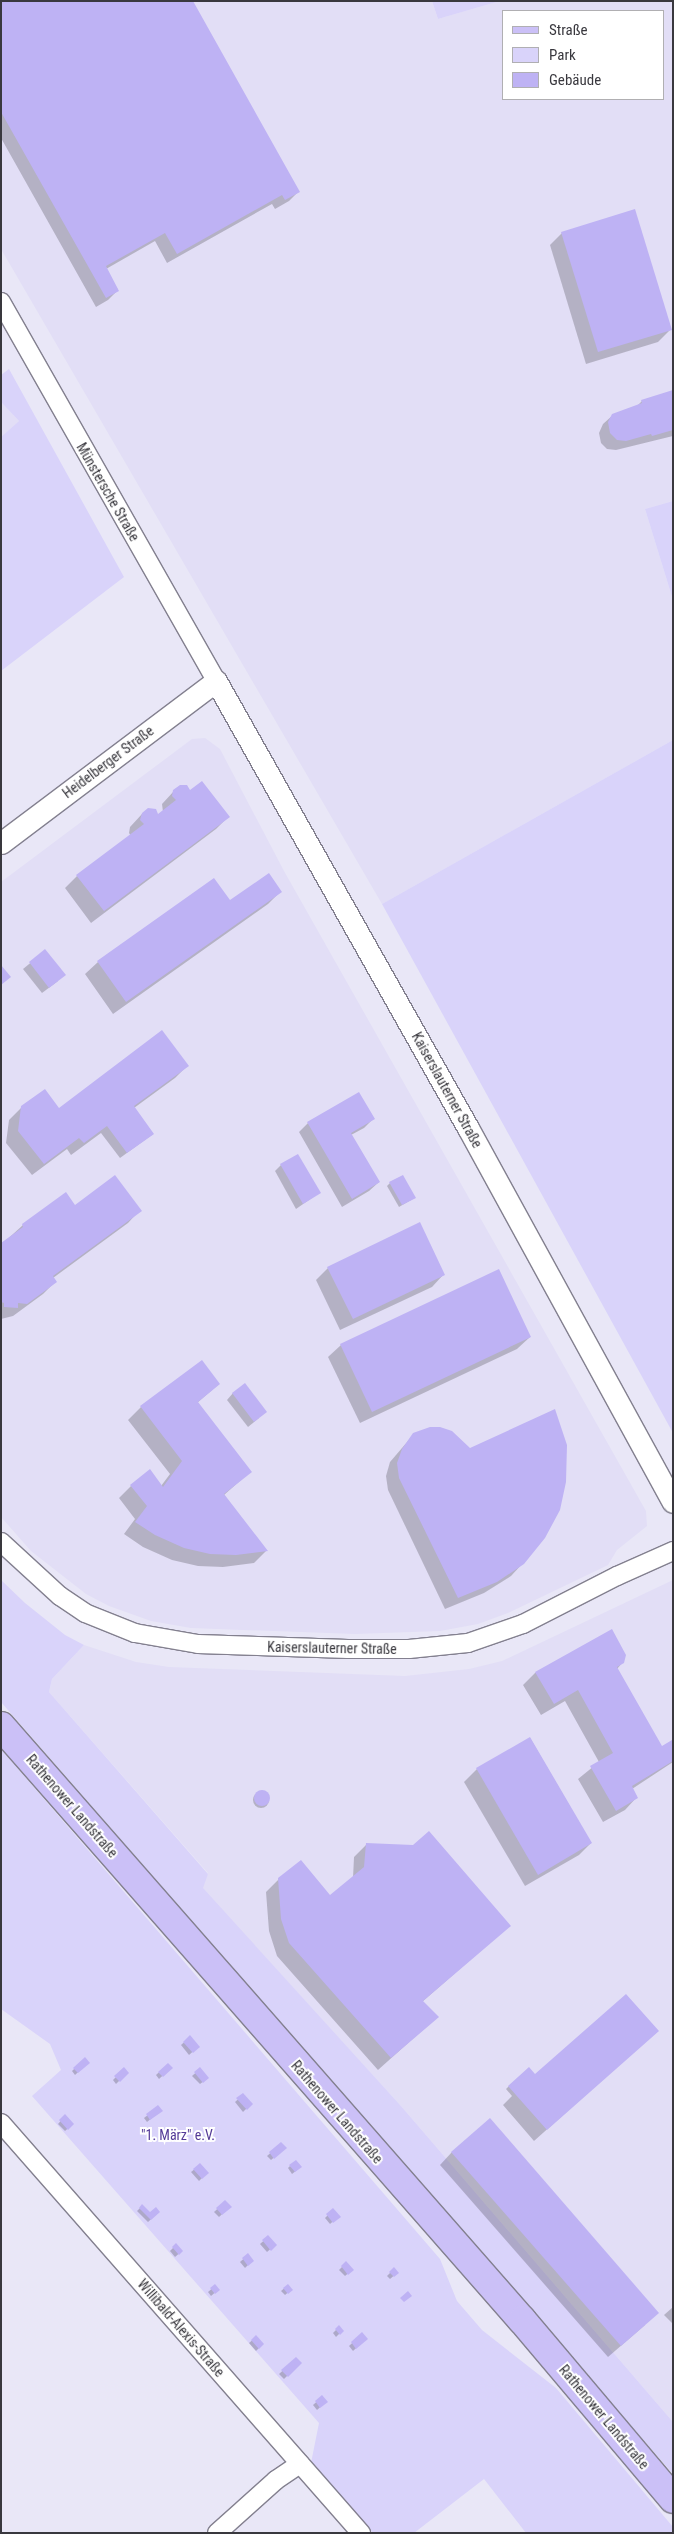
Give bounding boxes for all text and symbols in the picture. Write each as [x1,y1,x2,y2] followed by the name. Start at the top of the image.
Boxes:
[502,10,664,100] legend
[549,21,588,39] text: Straße
[549,46,576,64] text: Park
[549,71,601,89] text: Gebäude
[73,440,143,544] street label: Münstersche Straße
[59,722,157,802] street label: Heidelberger Straße
[408,1029,486,1151] street label: Kaiserslauterner Straße
[267,1638,397,1658] street label: Kaiserslauterner Straße
[23,1751,121,1861] street label: Rathenower Landstraße
[288,2057,386,2167] street label: Rathenower Landstraße
[141,2127,215,2143] park label: "1. März" e.V.
[134,2276,228,2380] street label: Willibald-Alexis-Straße
[556,2362,652,2472] street label: Rathenower Landstraße

